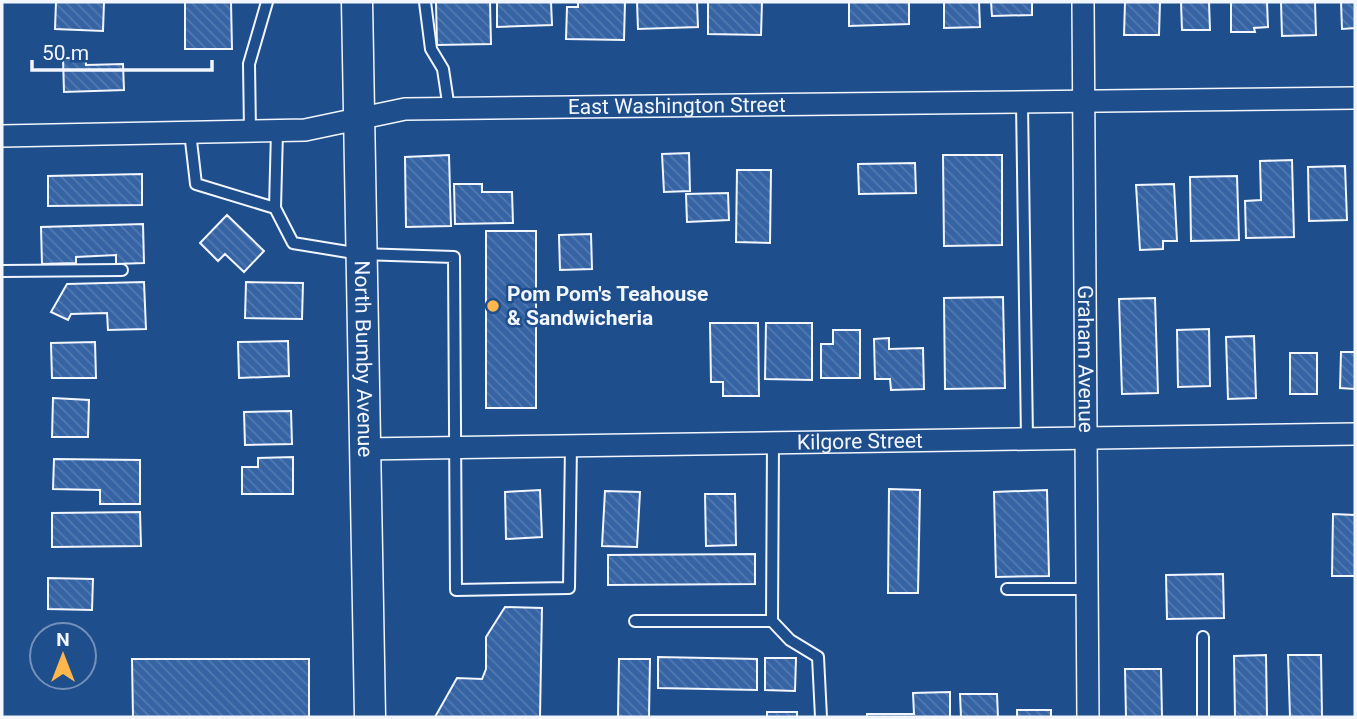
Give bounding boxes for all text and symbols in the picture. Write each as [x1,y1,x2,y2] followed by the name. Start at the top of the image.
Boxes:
[32,28,212,72] scale bar
[42,41,89,65] text: 50 m
[568,93,786,119] street label: East Washington Street
[350,260,377,458] street label: North Bumby Avenue
[507,282,708,330] place label: Pom Pom's Teahouse & Sandwicheria
[1073,285,1098,433] street label: Graham Avenue
[485,298,501,314] marker: Pom Pom's Teahouse & Sandwicheria
[797,429,923,454] street label: Kilgore Street
[28,621,98,691] north arrow
[56,628,70,651] text: N

